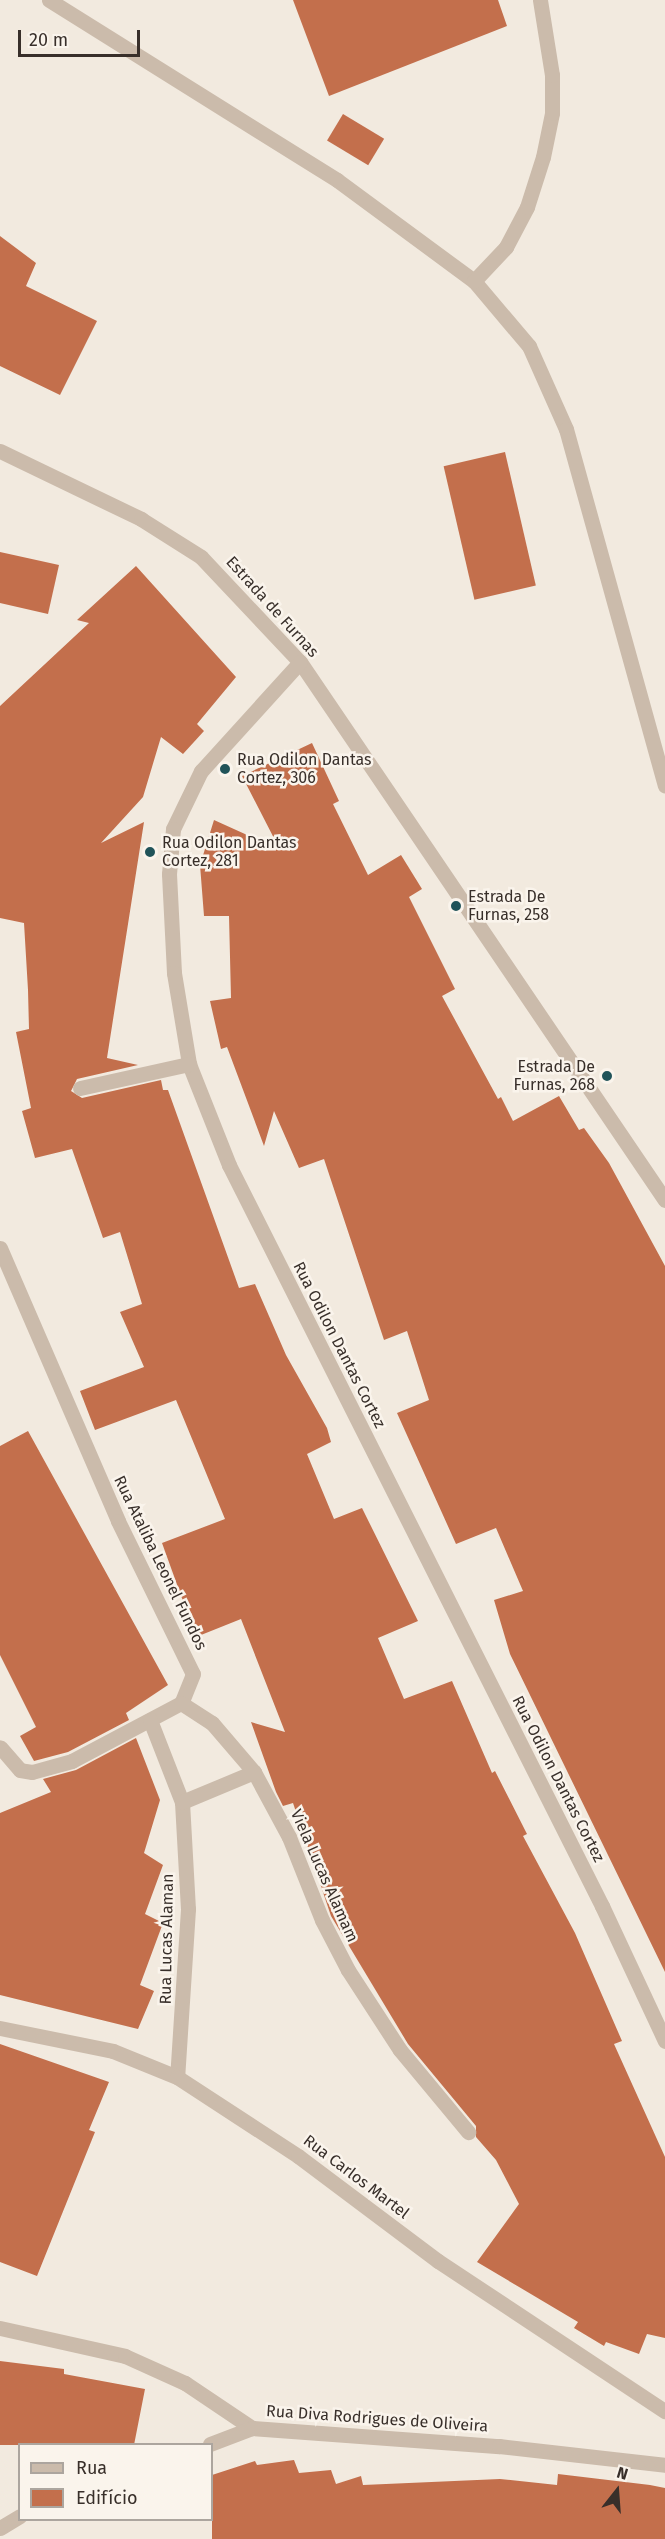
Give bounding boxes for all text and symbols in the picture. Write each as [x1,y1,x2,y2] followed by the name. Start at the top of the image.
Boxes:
[21,18,142,56] scale bar
[29,29,68,51] text: 20 m
[222,553,322,661] street label: Estrada de Furnas
[237,750,372,788] place label: Rua Odilon Dantas Cortez, 306
[218,762,232,776] marker: Rua Odilon Dantas Cortez, 306
[162,833,297,871] place label: Rua Odilon Dantas Cortez, 281
[143,845,157,859] marker: Rua Odilon Dantas Cortez, 281
[468,887,549,925] place label: Estrada De Furnas, 258
[449,899,463,913] marker: Estrada De Furnas, 258
[514,1057,595,1095] place label: Estrada De Furnas, 268
[600,1069,614,1083] marker: Estrada De Furnas, 268
[289,1259,389,1431] street label: Rua Odilon Dantas Cortez
[109,1473,211,1653] street label: Rua Ataliba Leonel Fundos
[508,1693,608,1865] street label: Rua Odilon Dantas Cortez
[286,1807,362,1945] street label: Viela Lucas Alamam
[156,1873,178,2005] street label: Rua Lucas Alaman
[299,2131,413,2223] street label: Rua Carlos Martel
[265,2402,489,2436] street label: Rua Diva Rodrigues de Oliveira
[18,2443,213,2521] legend
[76,2457,107,2479] text: Rua
[587,2461,647,2521] north arrow
[615,2463,630,2484] text: N
[76,2487,138,2509] text: Edifício

